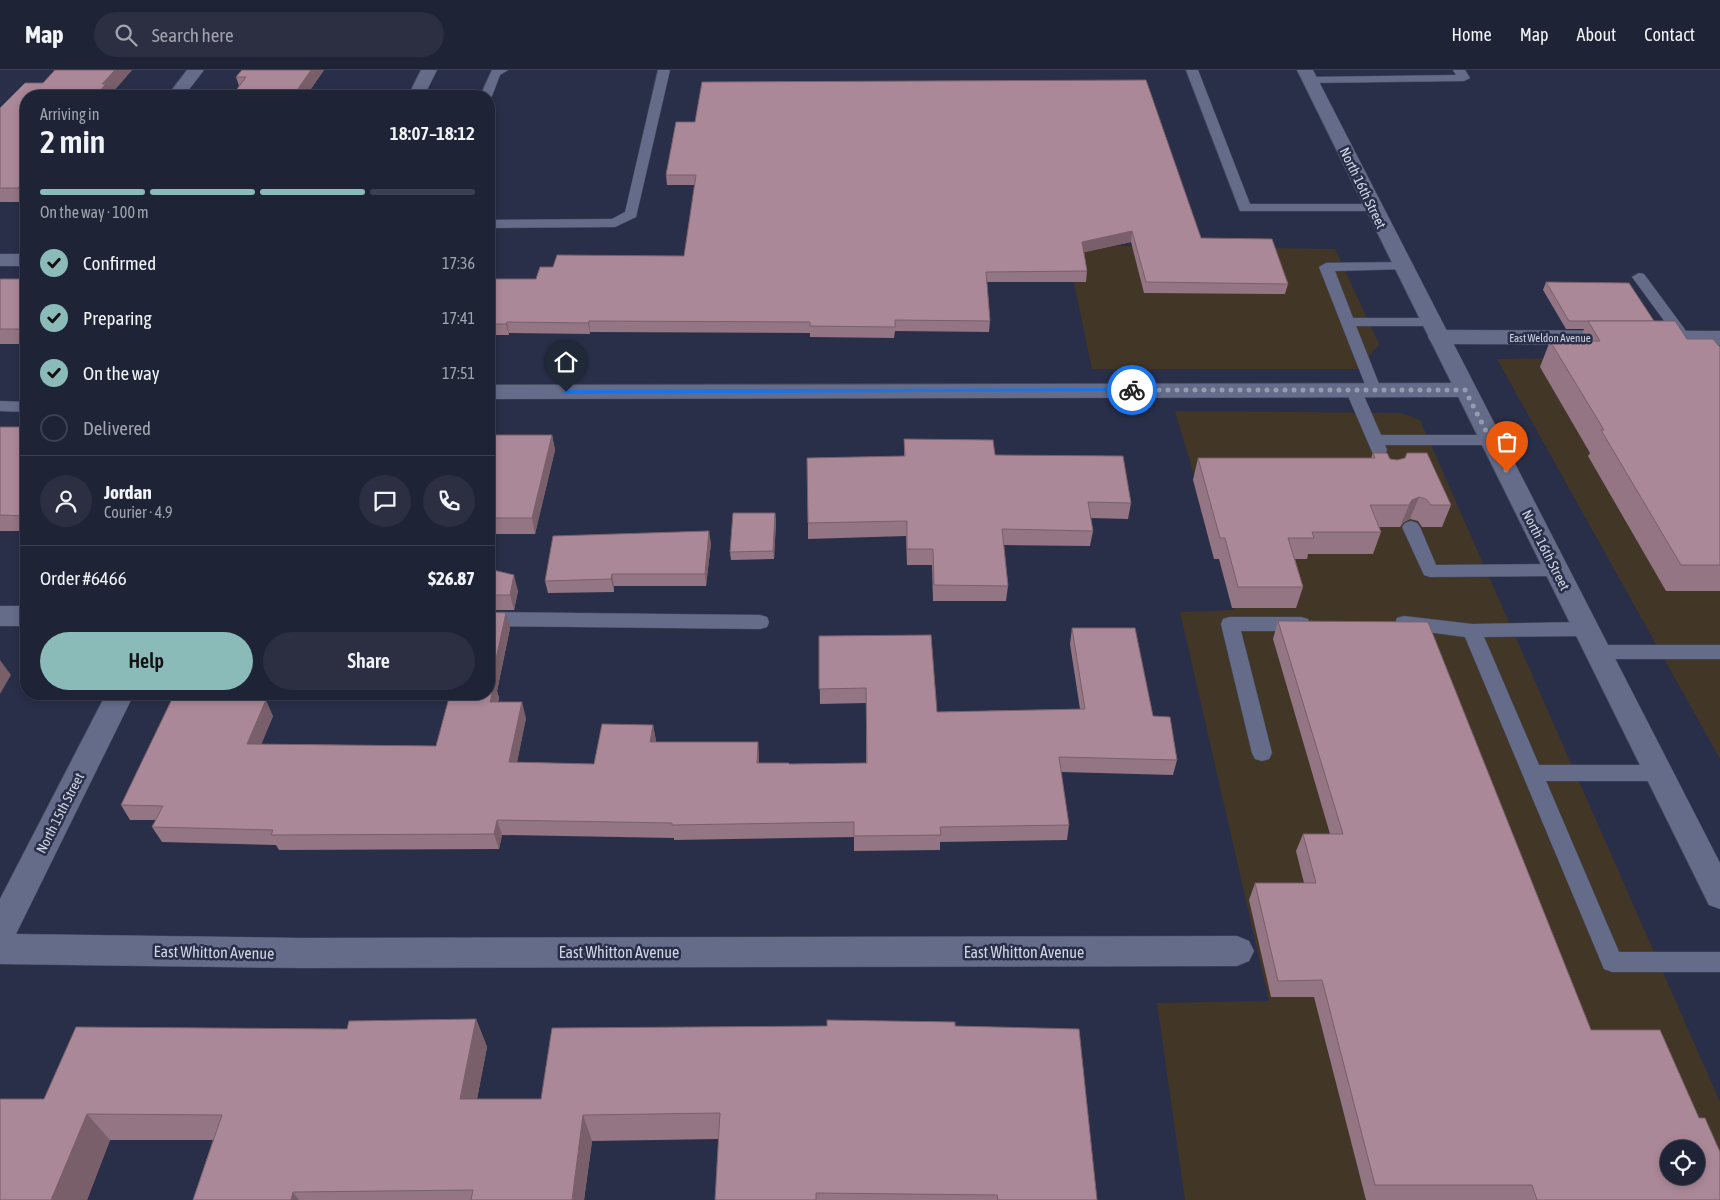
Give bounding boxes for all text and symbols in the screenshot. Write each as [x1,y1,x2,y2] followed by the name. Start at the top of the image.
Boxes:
[94,12,444,57] search box
[25,21,64,48] text: Map
[112,21,140,49] icon: search
[152,24,234,46] text: Search here
[1452,24,1492,45] text: Home
[1520,24,1549,45] text: Map
[1577,24,1616,45] text: About
[1644,24,1695,45] text: Contact
[40,105,100,123] text: Arriving in
[390,122,475,144] text: 18:07–18:12
[40,123,105,160] text: 2 min
[1336,145,1390,231] street label: North 16th Street
[40,203,149,221] text: On the way · 100 m
[40,249,68,277] icon: check
[83,252,156,274] text: Confirmed
[442,254,475,272] text: 17:36
[40,304,68,332] icon: check
[83,307,152,329] text: Preparing
[442,309,475,327] text: 17:41
[1509,332,1591,344] street label: East Weldon Avenue
[545,341,587,392] pin
[552,348,580,376] icon: home
[40,359,68,387] icon: check
[83,362,160,384] text: On the way
[442,364,475,382] text: 17:51
[1107,365,1157,415] courier
[1118,376,1146,404] icon: bike
[83,417,151,439] text: Delivered
[1486,421,1528,472] pin
[1493,428,1521,456] icon: bag
[40,475,92,527] button: person
[359,475,411,527] button: chat
[423,475,475,527] button: phone
[104,481,152,503] text: Jordan
[104,503,173,521] text: Courier · 4.9
[1519,507,1573,593] street label: North 16th Street
[40,567,127,589] text: Order #6466
[428,567,475,589] text: $26.87
[40,632,253,690] button: Help
[263,632,475,690] button: Share
[33,770,87,856] street label: North 15th Street
[154,942,274,962] street label: East Whitton Avenue
[559,943,679,961] street label: East Whitton Avenue
[964,943,1084,961] street label: East Whitton Avenue
[1660,1140,1705,1185] map controls
[1660,1140,1705,1185] button: locate

